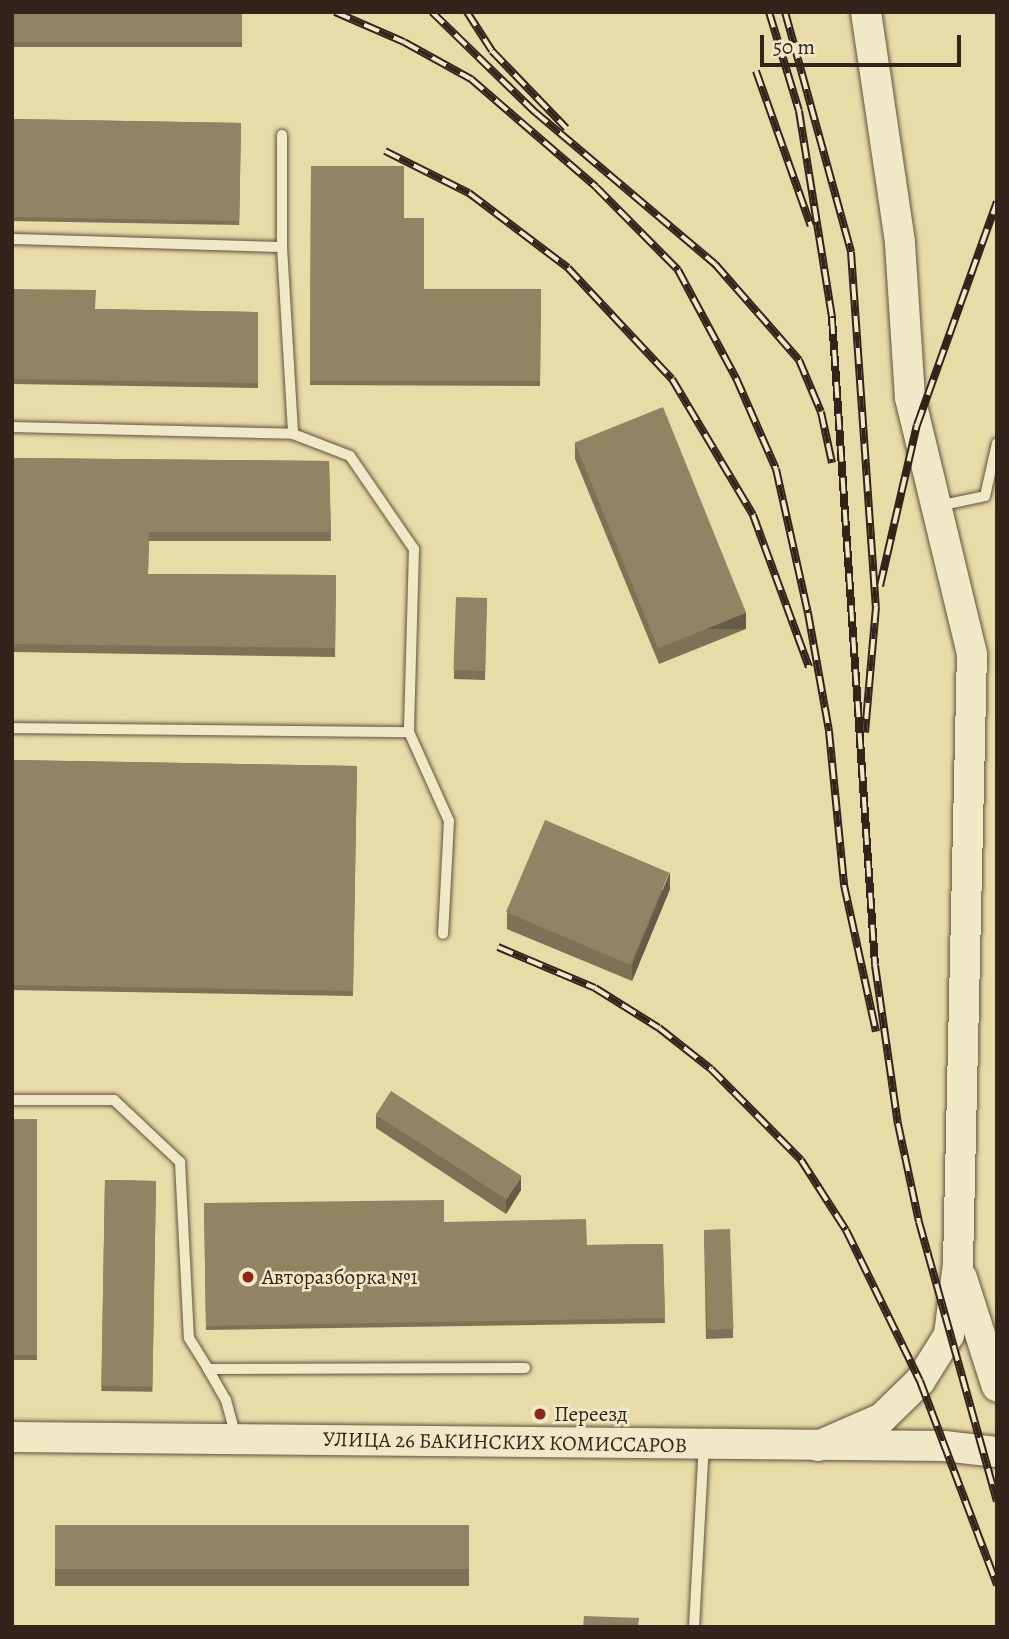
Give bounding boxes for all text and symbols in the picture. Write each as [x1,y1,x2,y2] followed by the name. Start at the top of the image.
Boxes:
[764,21,965,65] scale bar
[773,33,815,61] text: 50 m
[262,1264,418,1290] place label: Авторазборка №1
[240,1269,256,1285] marker: Авторазборка №1
[554,1401,628,1427] place label: Переезд
[532,1406,548,1422] marker: Переезд
[323,1426,687,1458] street label: УЛИЦА 26 БАКИНСКИХ КОМИССАРОВ

